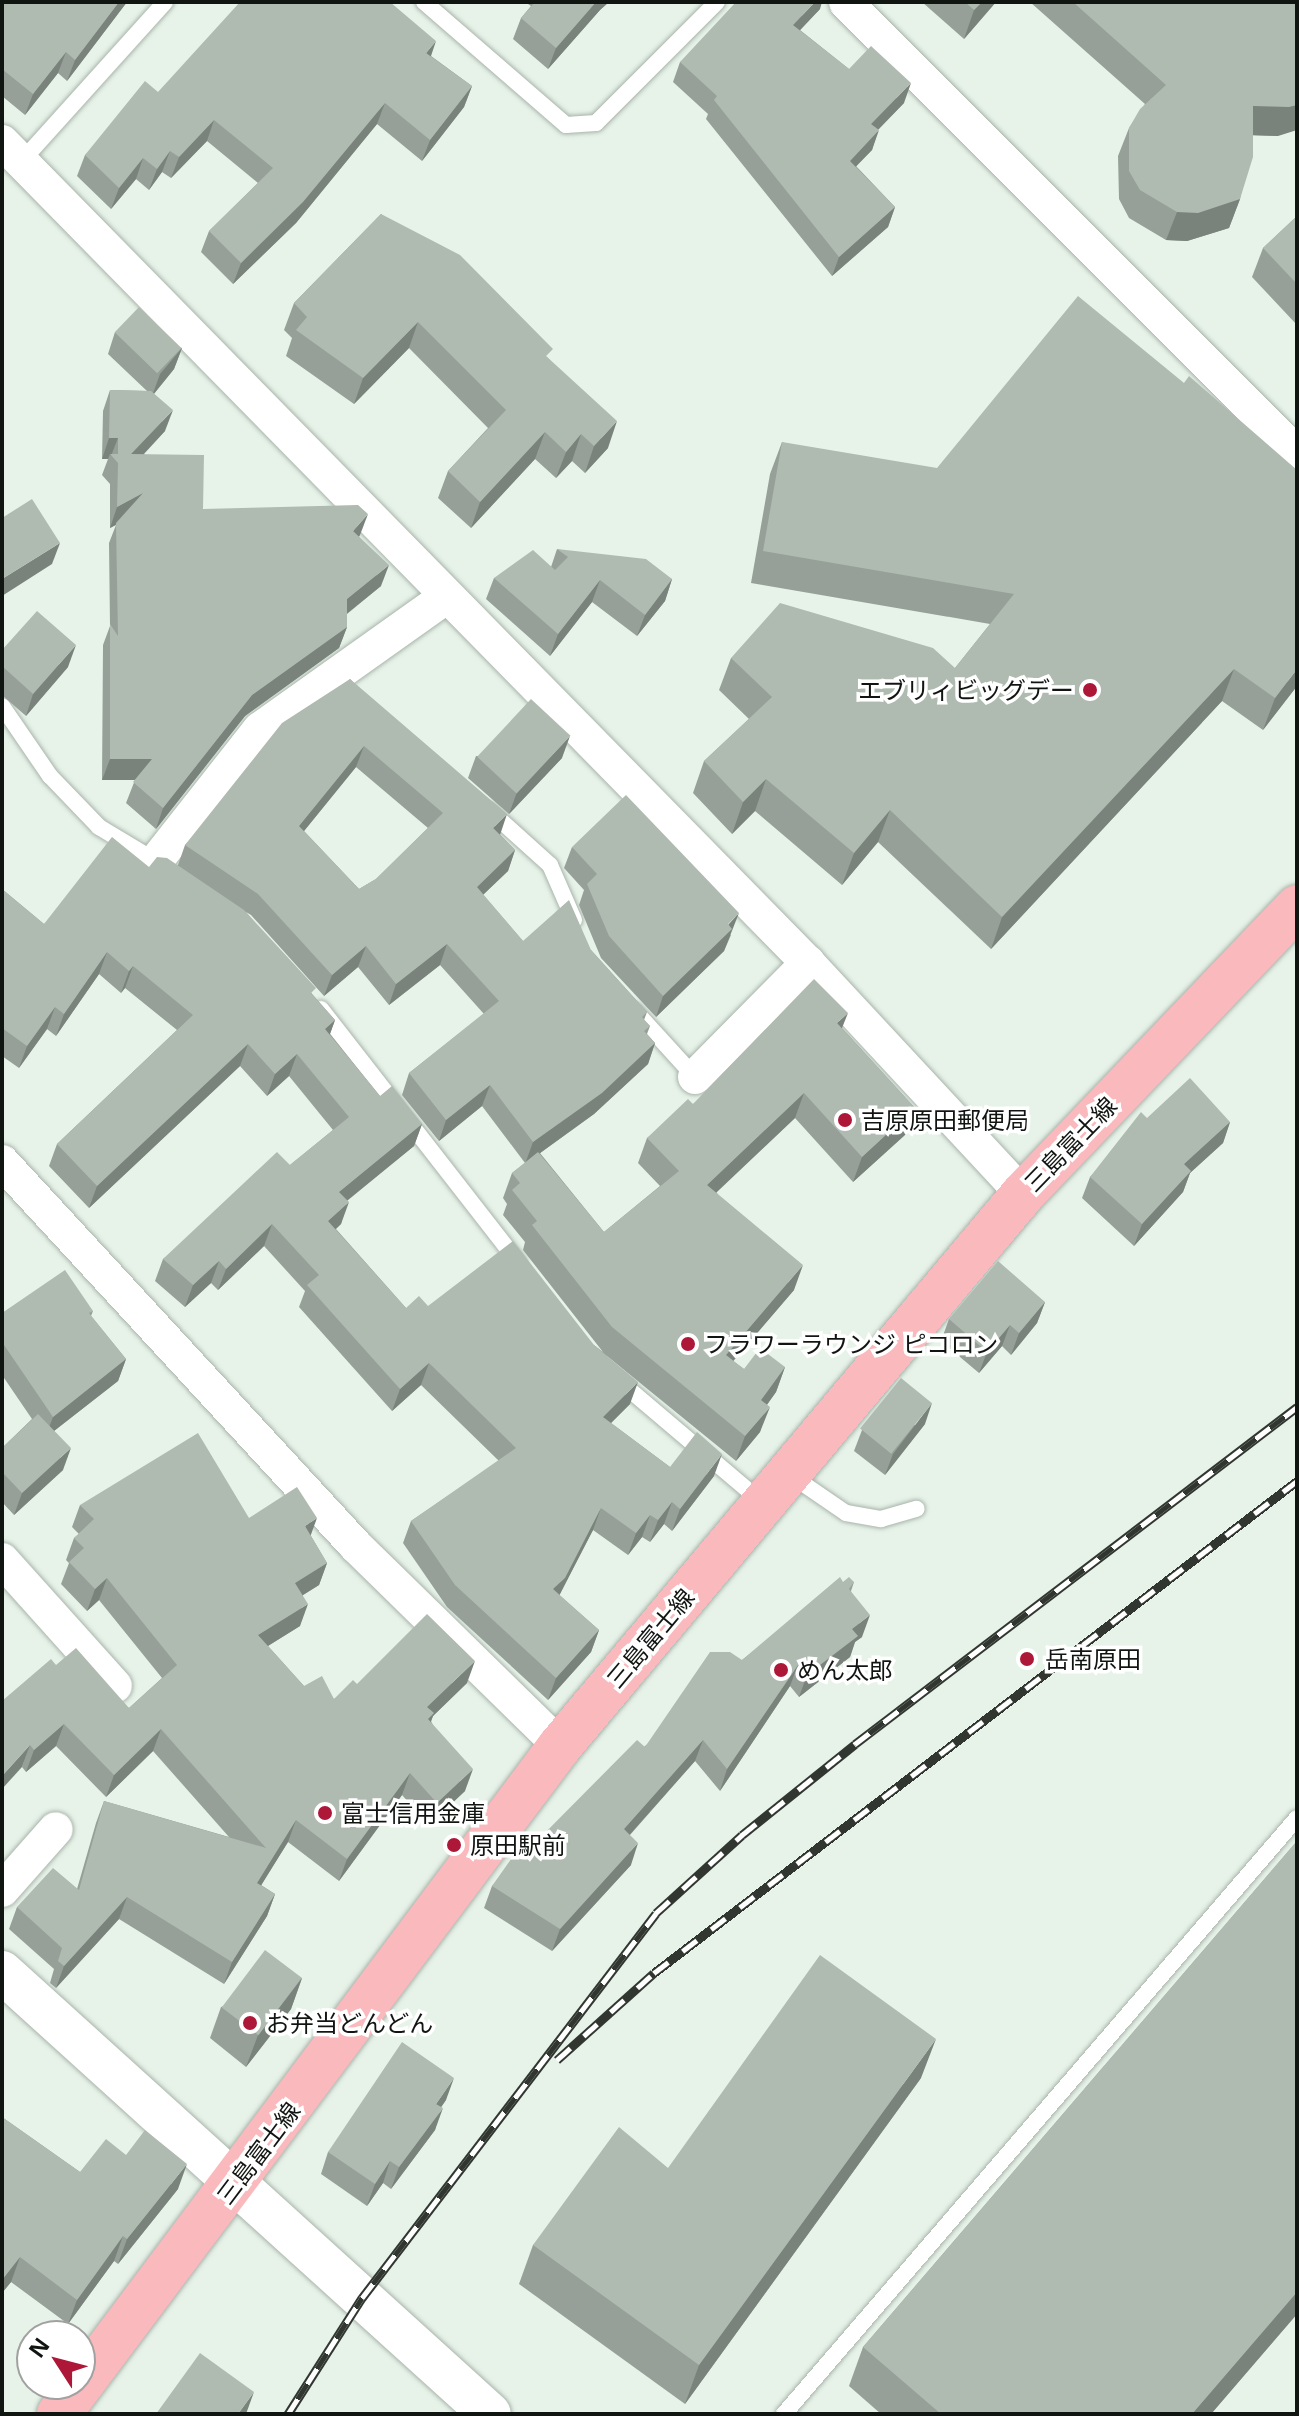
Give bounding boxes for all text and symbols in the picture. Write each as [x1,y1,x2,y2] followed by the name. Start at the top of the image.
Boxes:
[858,676,1074,704] place label: エブリィビッグデー
[1081,681,1099,699] marker: エブリィビッグデー
[1018,1091,1122,1197] street label: 三島富士線
[861,1106,1029,1134] place label: 吉原原田郵便局
[836,1111,854,1129] marker: 吉原原田郵便局
[704,1330,998,1358] place label: フラワーラウンジ ピコロン
[679,1335,697,1353] marker: フラワーラウンジ ピコロン
[600,1583,700,1693] street label: 三島富士線
[1045,1645,1141,1673] place label: 岳南原田
[1016,1648,1038,1670] marker: 岳南原田
[797,1656,893,1684] place label: めん太郎
[772,1661,790,1679] marker: めん太郎
[341,1799,485,1827] place label: 富士信用金庫
[316,1804,334,1822] marker: 富士信用金庫
[470,1831,566,1859] place label: 原田駅前
[445,1836,463,1854] marker: 原田駅前
[266,2009,434,2037] place label: お弁当どんどん
[241,2014,259,2032] marker: お弁当どんどん
[210,2096,306,2210] street label: 三島富士線
[16,2320,96,2400] north arrow
[21,2331,56,2363] text: N

